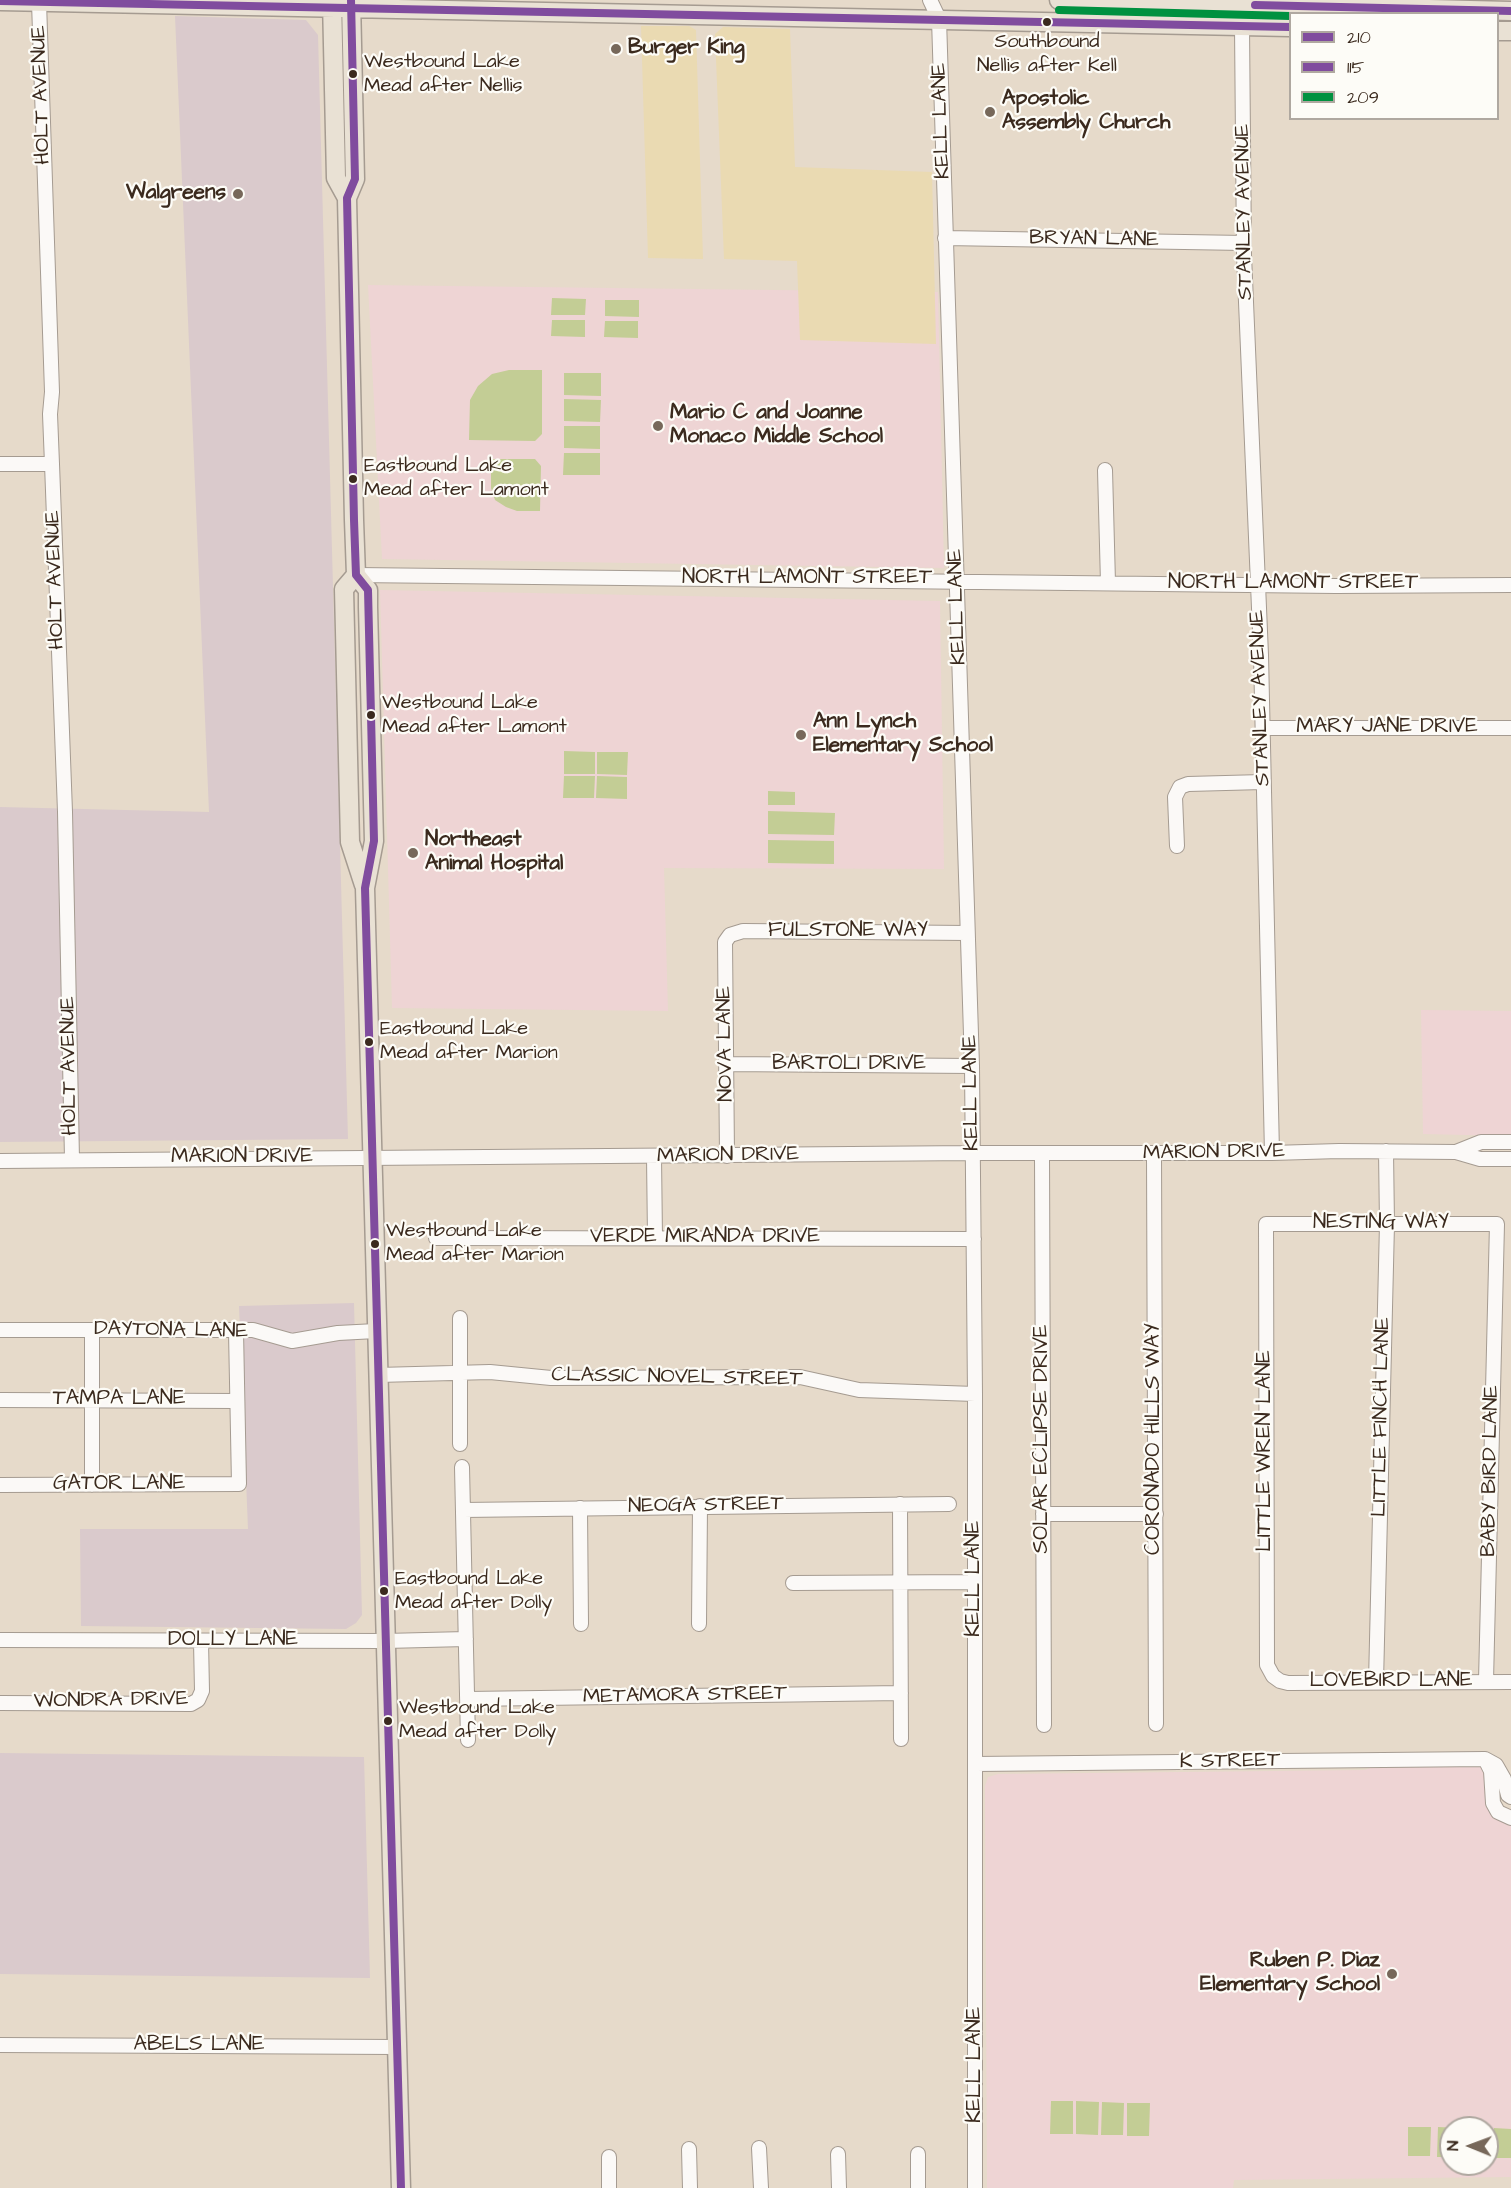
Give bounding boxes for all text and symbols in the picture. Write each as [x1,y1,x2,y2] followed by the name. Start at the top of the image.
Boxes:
[1289,12,1499,120] legend
[1041,16,1053,28] marker: Southbound Nellis after Kell
[27,25,57,165] street label: HOLT AVENUE
[1347,25,1371,50] text: 210
[977,31,1117,78] place label: Southbound Nellis after Kell
[628,36,745,62] place label: Burger King
[609,42,623,56] marker: Burger King
[364,51,523,98] place label: Westbound Lake Mead after Nellis
[1347,55,1364,80] text: 115
[927,62,957,180] street label: KELL LANE
[347,68,359,80] marker: Westbound Lake Mead after Nellis
[1347,85,1379,110] text: 209
[1002,87,1170,137] place label: Apostolic Assembly Church
[983,105,997,119] marker: Apostolic Assembly Church
[1231,124,1259,300] street label: STANLEY AVENUE
[126,181,226,207] place label: Walgreens
[231,187,245,201] marker: Walgreens
[1029,226,1159,254] street label: BRYAN LANE
[670,401,883,451] place label: Mario C and Joanne Monaco Middle School
[651,419,665,433] marker: Mario C and Joanne Monaco Middle School
[364,455,549,502] place label: Eastbound Lake Mead after Lamont
[347,473,359,485] marker: Eastbound Lake Mead after Lamont
[41,510,71,650] street label: HOLT AVENUE
[943,548,973,666] street label: KELL LANE
[682,566,932,592] street label: NORTH LAMONT STREET
[1168,571,1418,597] street label: NORTH LAMONT STREET
[1245,610,1277,786] street label: STANLEY AVENUE
[382,692,567,739] place label: Westbound Lake Mead after Lamont
[365,709,377,721] marker: Westbound Lake Mead after Lamont
[813,710,993,760] place label: Ann Lynch Elementary School
[1296,715,1478,741] street label: MARY JANE DRIVE
[794,728,808,742] marker: Ann Lynch Elementary School
[425,828,563,878] place label: Northeast Animal Hospital
[406,846,420,860] marker: Northeast Animal Hospital
[768,919,928,945] street label: FULSTONE WAY
[712,986,740,1102] street label: NOVA LANE
[56,996,84,1136] street label: HOLT AVENUE
[380,1018,558,1065] place label: Eastbound Lake Mead after Marion
[958,1035,986,1151] street label: KELL LANE
[363,1036,375,1048] marker: Eastbound Lake Mead after Marion
[772,1052,926,1078] street label: BARTOLI DRIVE
[1143,1139,1285,1167] street label: MARION DRIVE
[657,1142,799,1170] street label: MARION DRIVE
[171,1145,313,1171] street label: MARION DRIVE
[1313,1211,1449,1237] street label: NESTING WAY
[386,1220,564,1267] place label: Westbound Lake Mead after Marion
[590,1225,820,1251] street label: VERDE MIRANDA DRIVE
[369,1238,381,1250] marker: Westbound Lake Mead after Marion
[94,1317,248,1345] street label: DAYTONA LANE
[1368,1317,1396,1517] street label: LITTLE FINCH LANE
[1142,1323,1168,1555] street label: CORONADO HILLS WAY
[1030,1324,1056,1554] street label: SOLAR ECLIPSE DRIVE
[1253,1350,1279,1552] street label: LITTLE WREN LANE
[551,1363,803,1393] street label: CLASSIC NOVEL STREET
[1477,1385,1505,1557] street label: BABY BIRD LANE
[53,1387,185,1413] street label: TAMPA LANE
[53,1472,185,1498] street label: GATOR LANE
[628,1492,784,1520] street label: NEOGA STREET
[962,1521,988,1637] street label: KELL LANE
[395,1568,552,1615] place label: Eastbound Lake Mead after Dolly
[378,1585,390,1597] marker: Eastbound Lake Mead after Dolly
[168,1628,298,1654] street label: DOLLY LANE
[1310,1669,1472,1695] street label: LOVEBIRD LANE
[583,1682,787,1710] street label: METAMORA STREET
[33,1687,189,1715] street label: WONDRA DRIVE
[399,1697,556,1744] place label: Westbound Lake Mead after Dolly
[382,1715,394,1727] marker: Westbound Lake Mead after Dolly
[1179,1749,1281,1775] street label: K STREET
[1200,1949,1380,1999] place label: Ruben P. Diaz Elementary School
[1385,1967,1399,1981] marker: Ruben P. Diaz Elementary School
[963,2007,989,2123] street label: KELL LANE
[134,2033,264,2059] street label: ABELS LANE
[1439,2116,1499,2176] north arrow
[1442,2141,1464,2151] text: N

